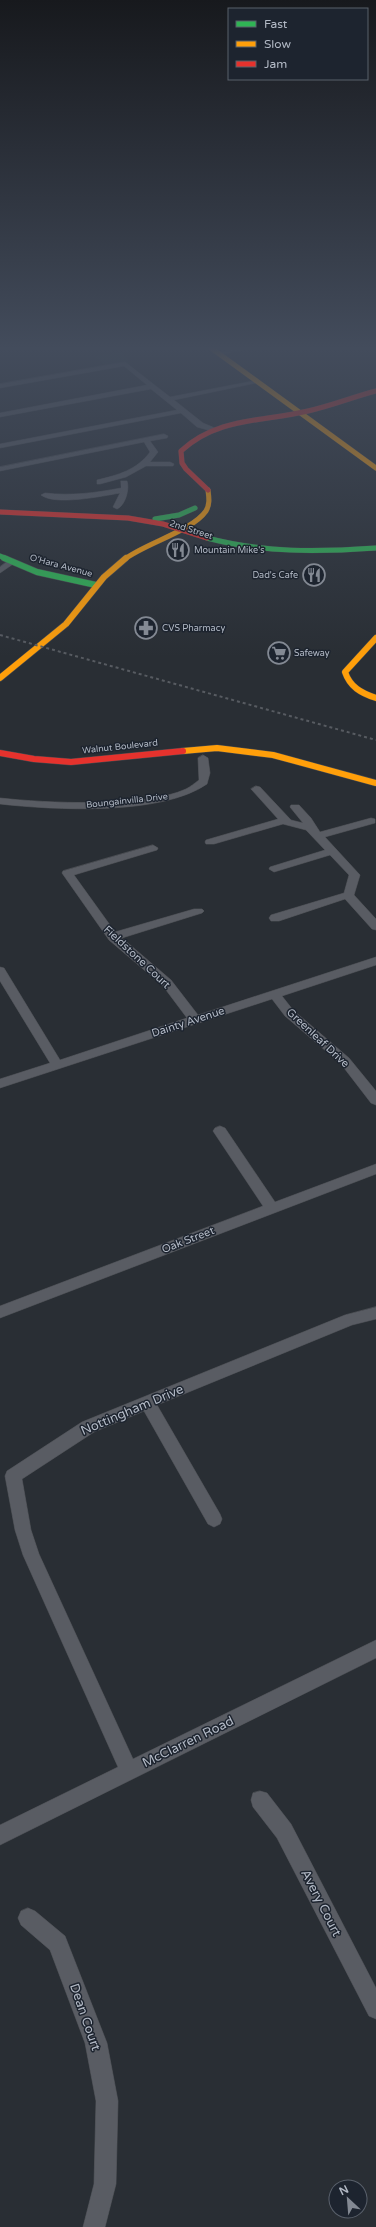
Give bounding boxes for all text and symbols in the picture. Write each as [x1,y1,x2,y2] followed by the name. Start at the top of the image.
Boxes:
[228,8,368,80] legend
[264,17,288,31] text: Fast
[264,37,291,51] text: Slow
[264,57,287,71] text: Jam
[168,518,215,542] street label: 2nd Street
[165,537,191,563] restaurant icon: Mountain Mike's
[194,545,265,556] place label: Mountain Mike's
[29,552,93,580] street label: O'Hara Avenue
[301,562,327,588] restaurant icon: Dad's Cafe
[252,570,298,581] place label: Dad's Cafe
[133,615,159,641] pharmacy icon: CVS Pharmacy
[162,623,225,634] place label: CVS Pharmacy
[266,640,292,666] supermarket icon: Safeway
[294,648,330,659] place label: Safeway
[82,738,158,756] street label: Walnut Boulevard
[86,791,168,811] street label: Boungainvilla Drive
[101,923,173,991] street label: Fieldstone Court
[150,1004,226,1040] street label: Dainty Avenue
[284,1006,352,1070] street label: Greenleaf Drive
[160,1224,216,1256] street label: Oak Street
[78,1381,186,1439] street label: Nottingham Drive
[140,1713,236,1771] street label: McClarren Road
[297,1867,345,1939] street label: Avery Court
[66,1981,104,2053] street label: Dean Court
[328,2179,368,2219] north arrow
[337,2183,351,2198] text: N

